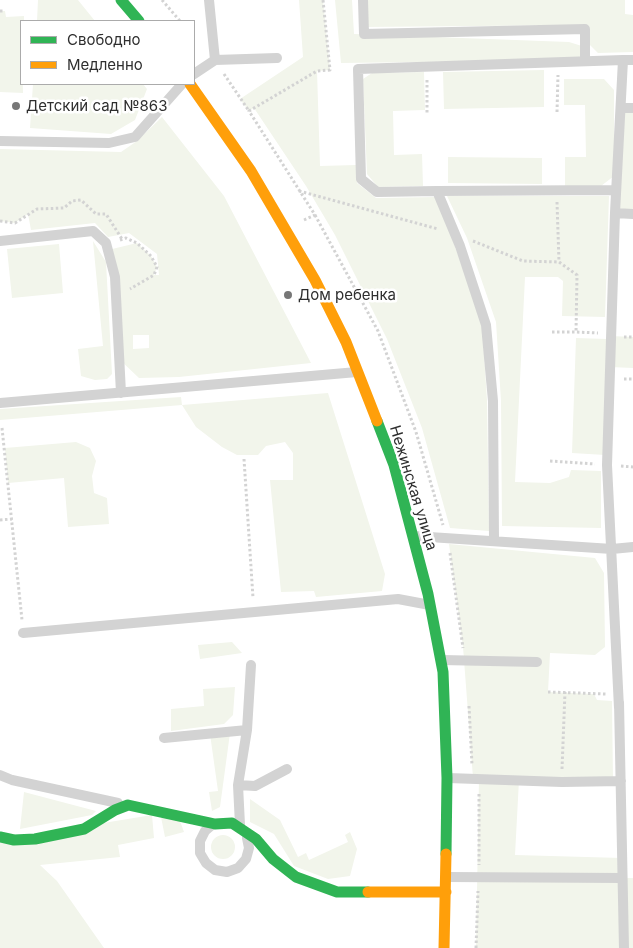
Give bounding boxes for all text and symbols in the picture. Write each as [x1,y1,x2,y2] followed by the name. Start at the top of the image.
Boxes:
[20,20,195,85] legend
[67,30,141,49] text: Свободно
[67,55,143,74] text: Медленно
[26,97,167,115] place label: Детский сад №863
[10,100,22,112] marker: Детский сад №863
[298,286,396,304] place label: Дом ребенка
[282,289,294,301] marker: Дом ребенка
[385,423,441,553] street label: Нежинская улица

